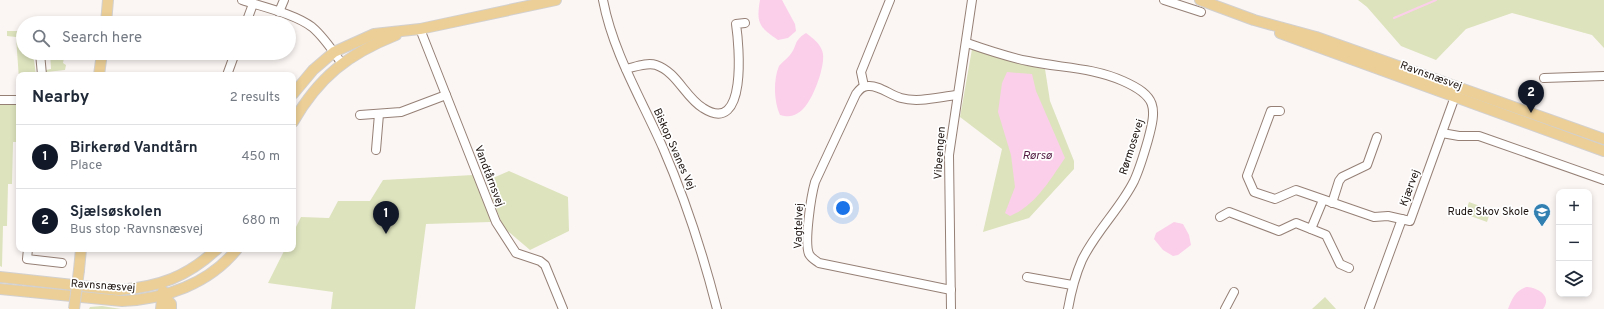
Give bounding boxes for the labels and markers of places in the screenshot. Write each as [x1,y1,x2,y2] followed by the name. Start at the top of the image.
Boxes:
[1518,80,1544,113] pin: 2
[373,201,399,234] pin: 1
[1532,202,1552,227] school or university icon: Rude Skov Skole
[1448,205,1529,219] place label: Rude Skov Skole

